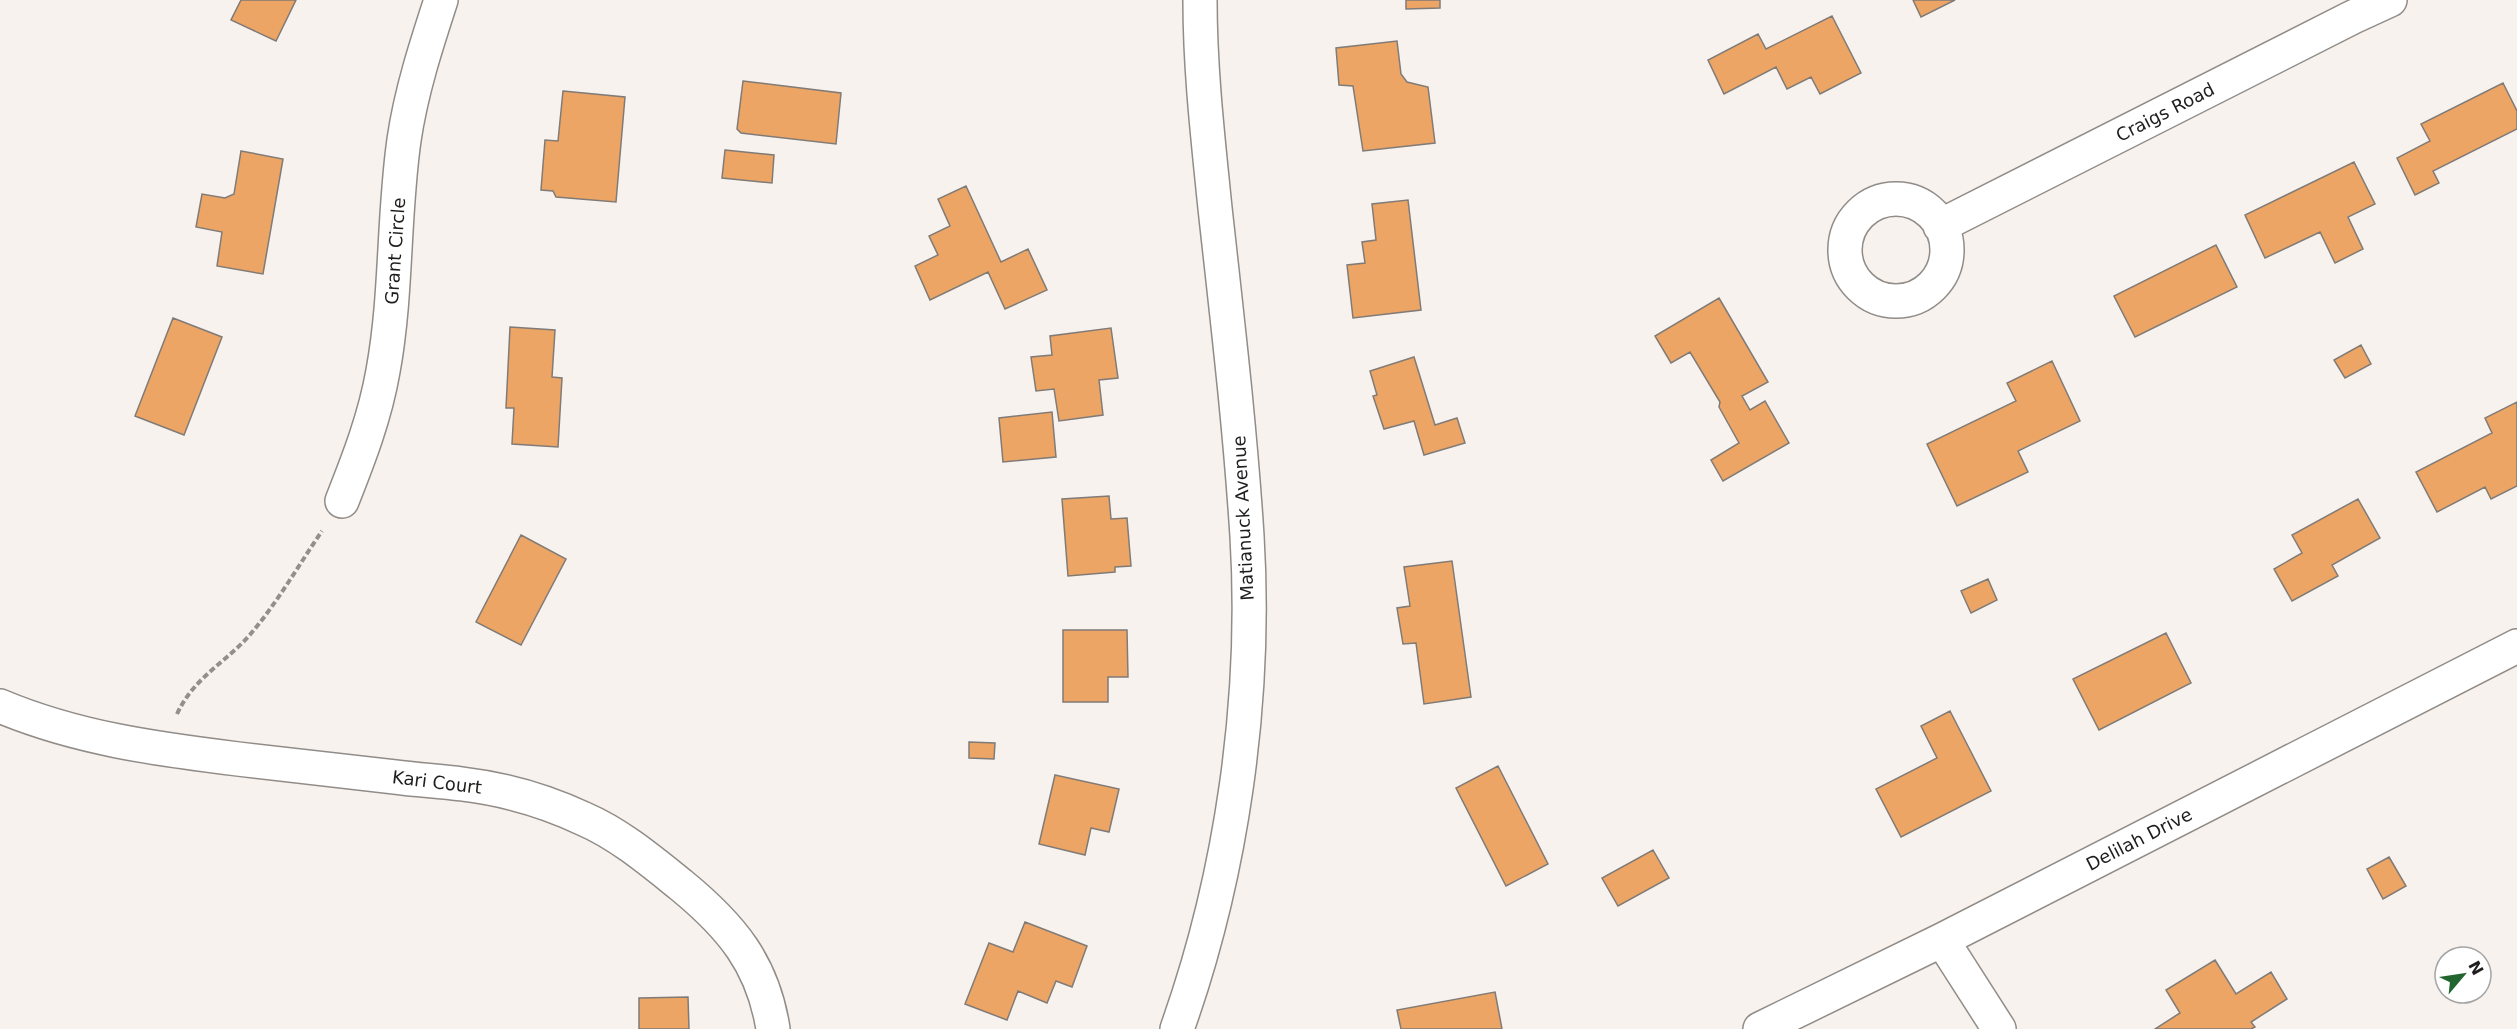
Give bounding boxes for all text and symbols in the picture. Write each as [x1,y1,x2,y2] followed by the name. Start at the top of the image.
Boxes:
[2112,78,2218,146] street label: Craigs Road
[381,197,409,305] street label: Grant Circle
[1228,435,1258,601] street label: Matianuck Avenue
[391,766,483,798] street label: Kari Court
[2083,803,2195,875] street label: Delilah Drive
[2433,945,2493,1005] north arrow
[2464,958,2487,978] text: N

